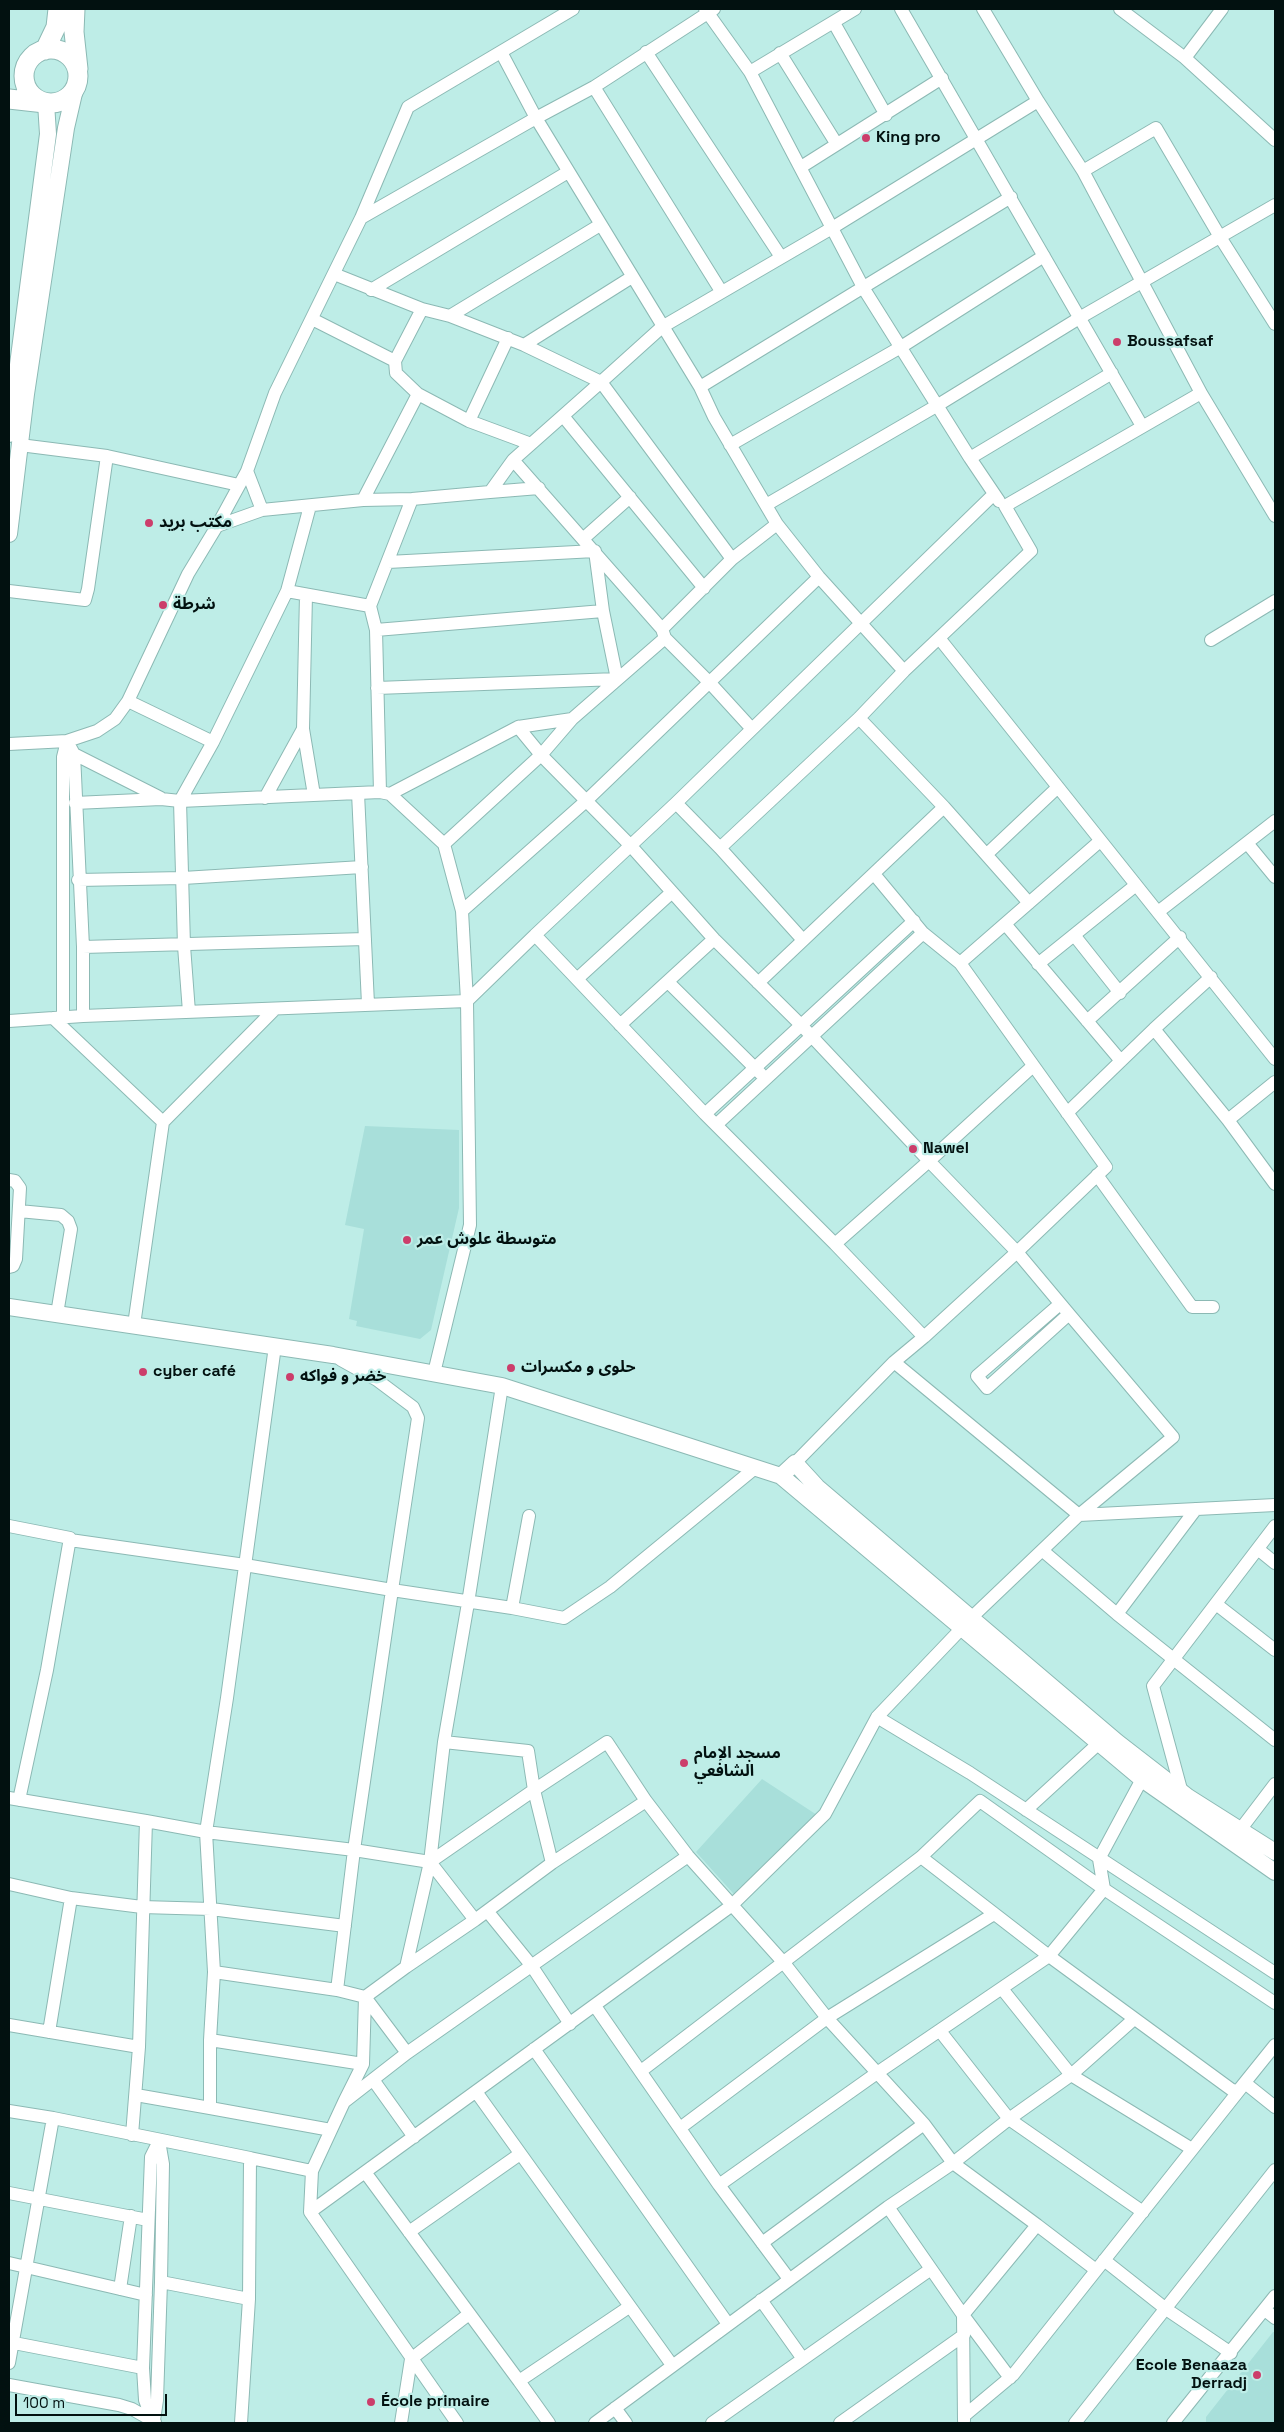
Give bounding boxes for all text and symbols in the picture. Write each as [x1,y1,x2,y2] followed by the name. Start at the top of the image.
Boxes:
[876,128,940,148] place label: King pro
[860,132,872,144] marker: King pro
[1127,332,1214,352] place label: Boussafsaf
[1111,336,1123,348] marker: Boussafsaf
[159,513,232,533] place label: مكتب بريد
[143,517,155,529] marker: مكتب بريد
[173,595,216,615] place label: شرطة
[157,599,169,611] marker: شرطة
[923,1139,969,1159] place label: Nawel
[907,1143,919,1155] marker: Nawel
[417,1230,556,1250] place label: متوسطة علوش عمر
[401,1234,413,1246] marker: متوسطة علوش عمر
[521,1358,635,1378] place label: حلوى و مكسرات
[153,1362,236,1382] place label: cyber café
[505,1362,517,1374] marker: حلوى و مكسرات
[137,1366,149,1378] marker: cyber café
[300,1367,386,1387] place label: خضر و فواكه
[284,1371,296,1383] marker: خضر و فواكه
[694,1744,781,1782] place label: مسجد الإمام الشافعي
[678,1757,690,1769] marker: مسجد الإمام الشافعي
[1136,2356,1247,2394] place label: Ecole Benaaza Derradj
[1251,2369,1263,2381] marker: Ecole Benaaza Derradj
[18,2384,170,2416] scale bar
[381,2392,490,2412] place label: École primaire
[23,2393,65,2412] text: 100 m
[365,2396,377,2408] marker: École primaire

